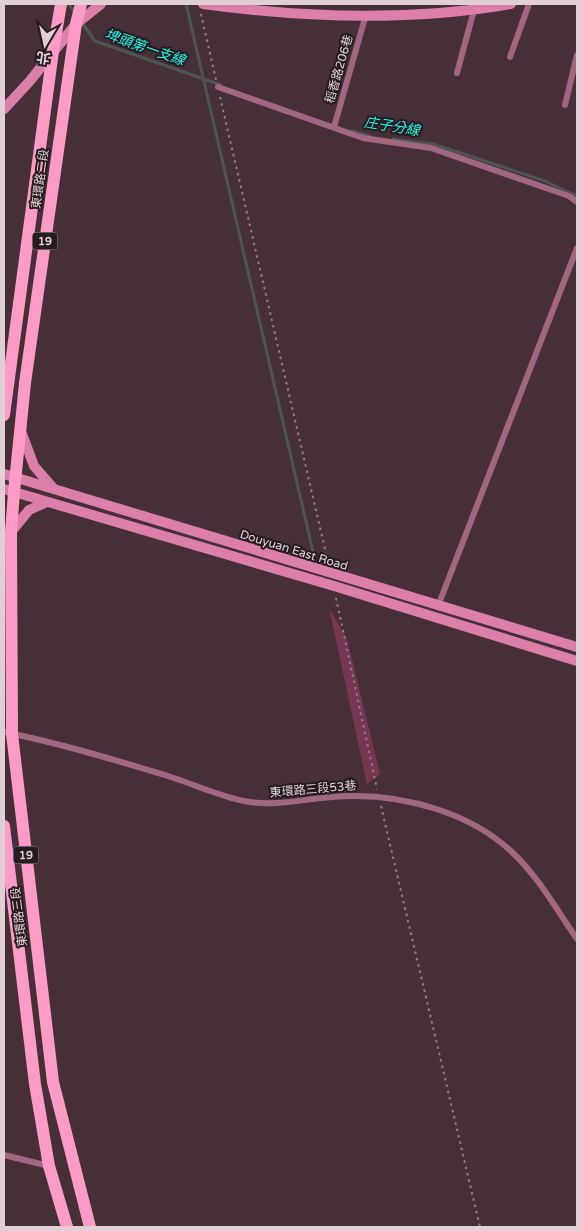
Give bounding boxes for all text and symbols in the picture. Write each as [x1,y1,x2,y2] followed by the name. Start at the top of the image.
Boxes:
[20,20,70,70] north arrow
[102,26,189,70] water label: 埤頭第一支線
[323,33,355,105] street label: 稻香路206巷
[35,48,51,67] text: 北
[363,114,423,140] water label: 庄子分線
[29,148,51,210] street label: 東環路二段
[32,232,58,250] road number: 19
[238,527,350,573] street label: Douyuan East Road
[269,778,357,800] street label: 東環路三段53巷
[14,846,38,864] road number: 19
[8,886,30,948] street label: 東環路三段

